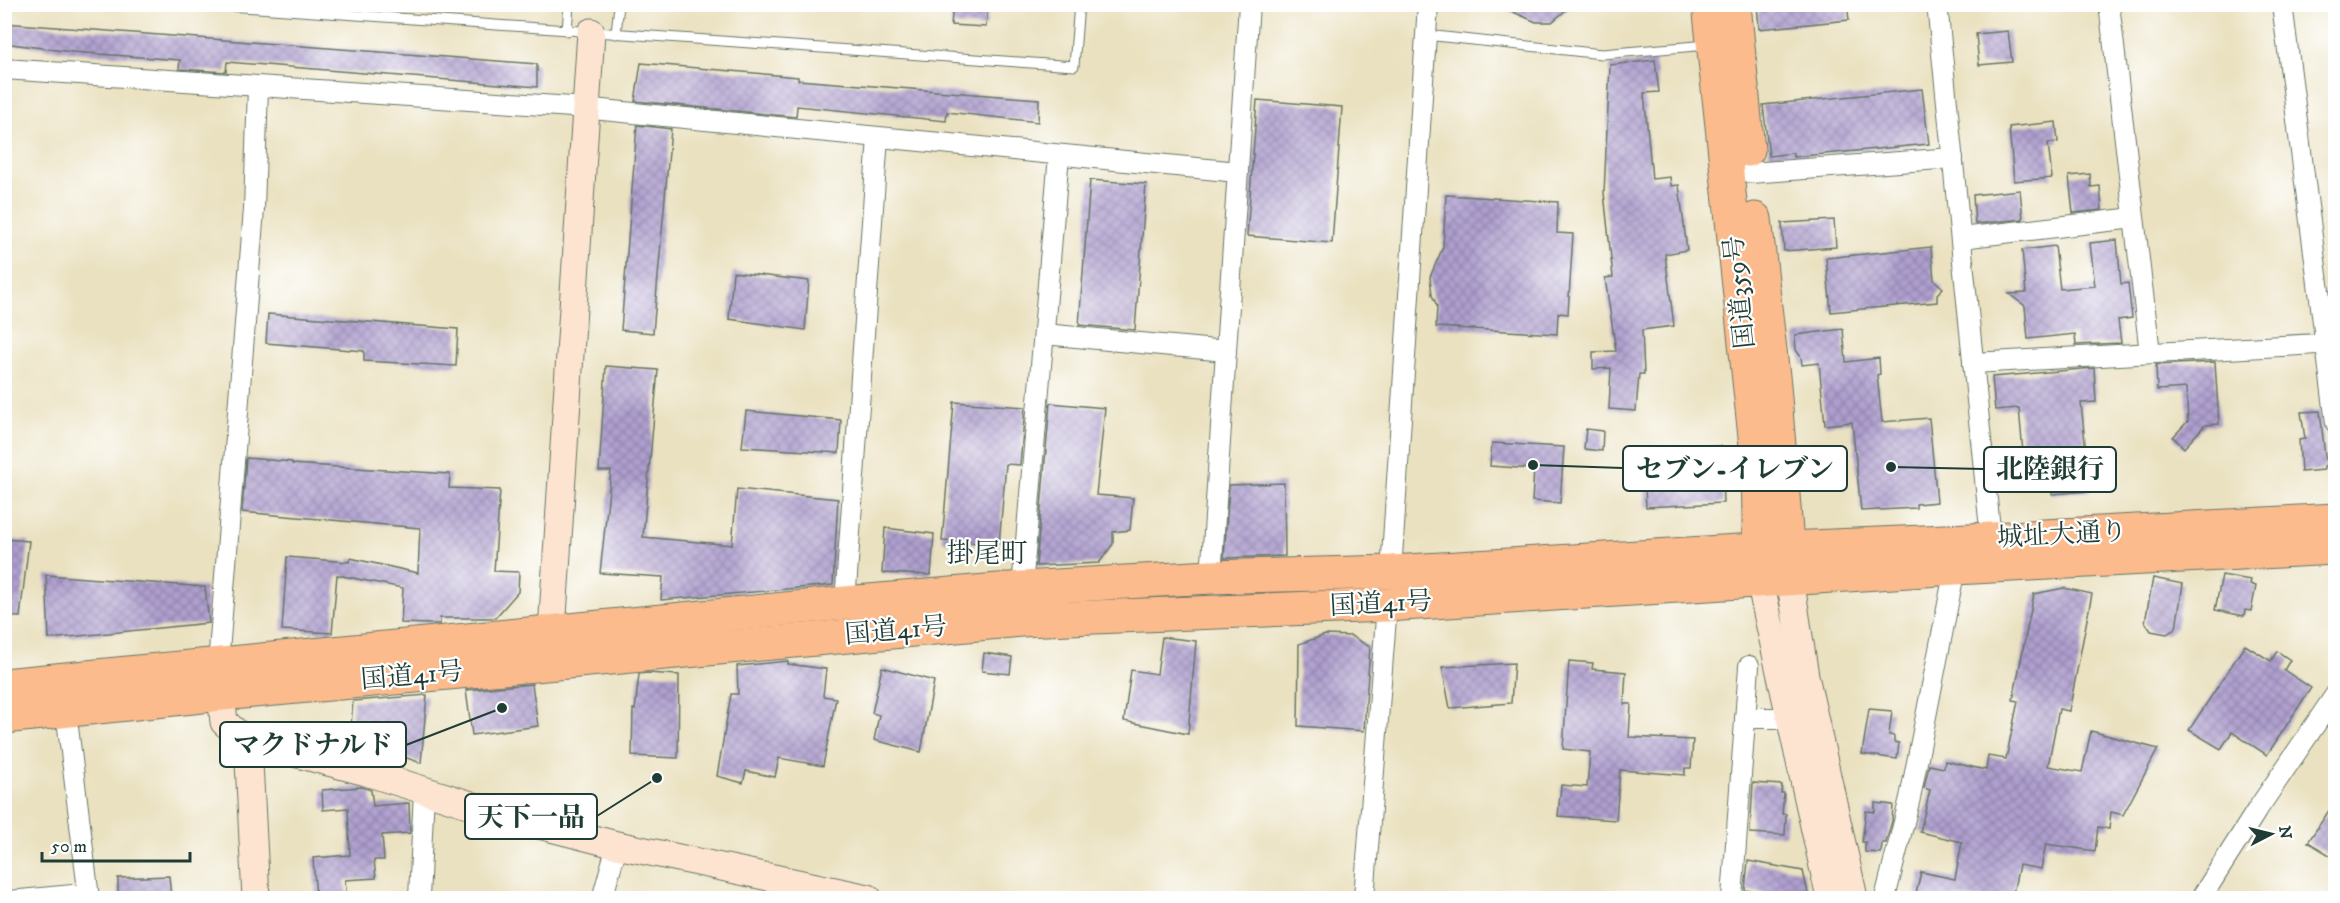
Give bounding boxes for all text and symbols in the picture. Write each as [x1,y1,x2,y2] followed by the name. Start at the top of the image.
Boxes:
[1718,234,1762,350] street label: 国道359号
[1623,446,1847,491] callout: セブン-イレブン
[1984,447,2116,492] callout: 北陸銀行
[1636,453,1834,487] text: セブン-イレブン
[1996,453,2104,487] text: 北陸銀行
[1996,515,2128,555] street label: 城址大通り
[947,537,1028,571] district label: 掛尾町
[1329,585,1433,623] street label: 国道41号
[843,610,949,652] street label: 国道41号
[359,655,465,697] street label: 国道41号
[220,722,406,767] callout: マクドナルド
[233,729,393,763] text: マクドナルド
[465,794,597,839] callout: 天下一品
[477,801,585,835] text: 天下一品
[2241,804,2301,864] north arrow
[42,825,190,863] scale bar
[2274,825,2296,840] text: N
[51,836,87,858] text: 50 m

